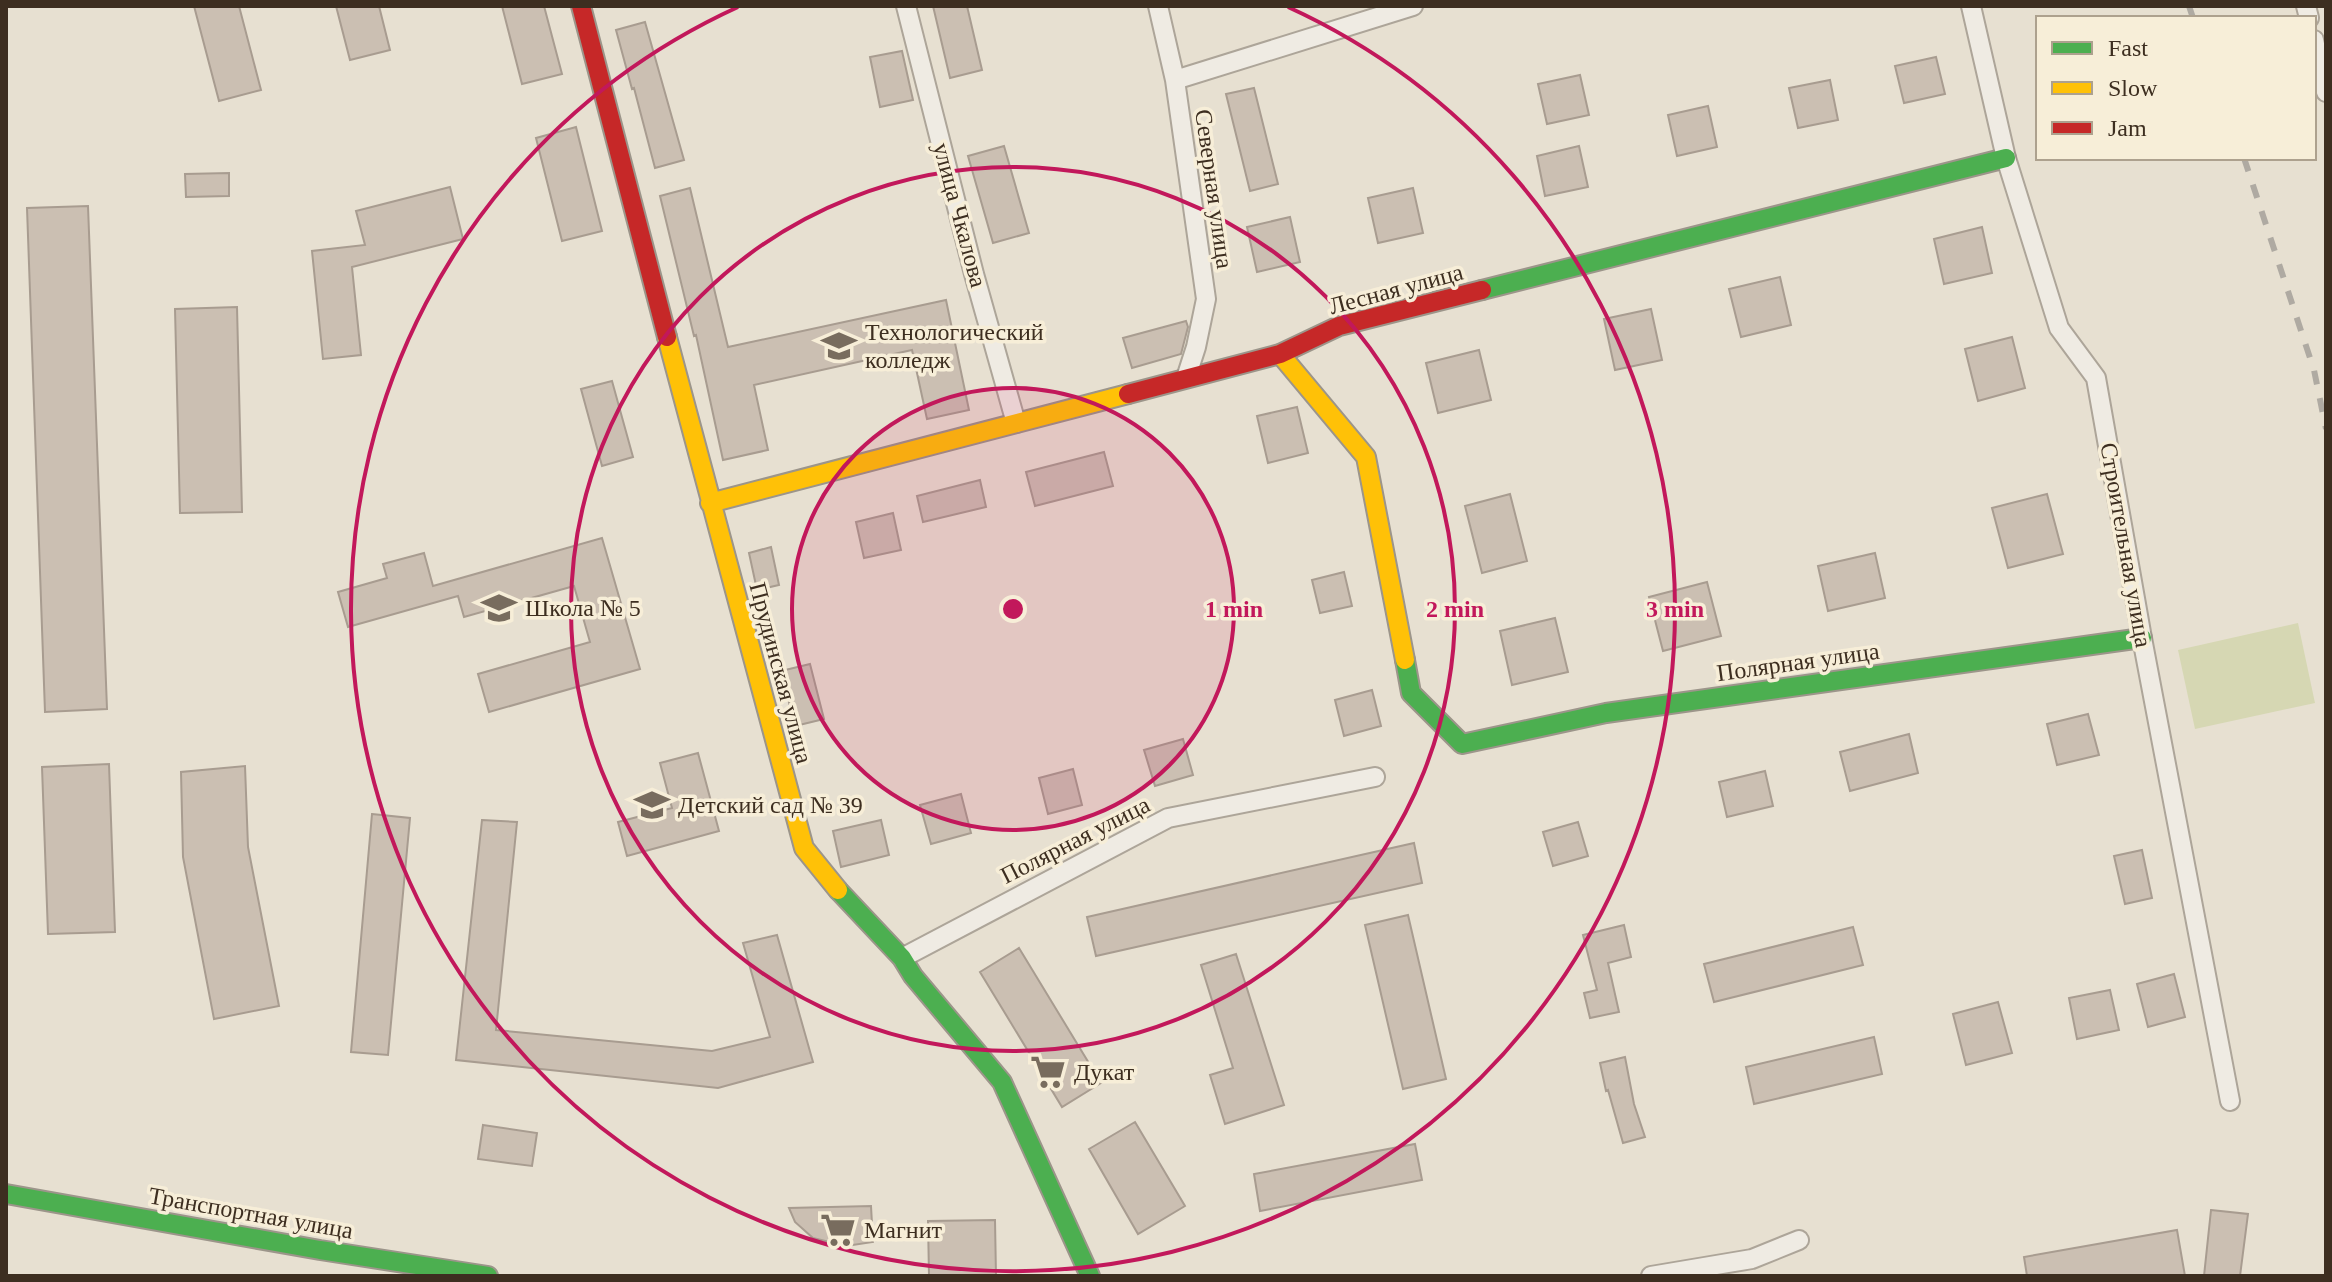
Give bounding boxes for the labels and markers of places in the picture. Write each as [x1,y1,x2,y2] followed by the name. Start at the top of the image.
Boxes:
[865,319,1044,373] place label: Технологический колледж
[820,327,858,365] school or university icon: Технологический колледж
[480,589,518,627] school or university icon: Школа № 5
[525,595,641,621] place label: Школа № 5
[999,595,1027,623] centre of rings
[633,786,671,824] school or university icon: Детский сад № 39
[678,792,863,818] place label: Детский сад № 39
[1029,1053,1067,1091] supermarket icon: Дукат
[1074,1059,1135,1085] place label: Дукат
[819,1211,857,1249] supermarket icon: Магнит
[864,1217,943,1243] place label: Магнит

